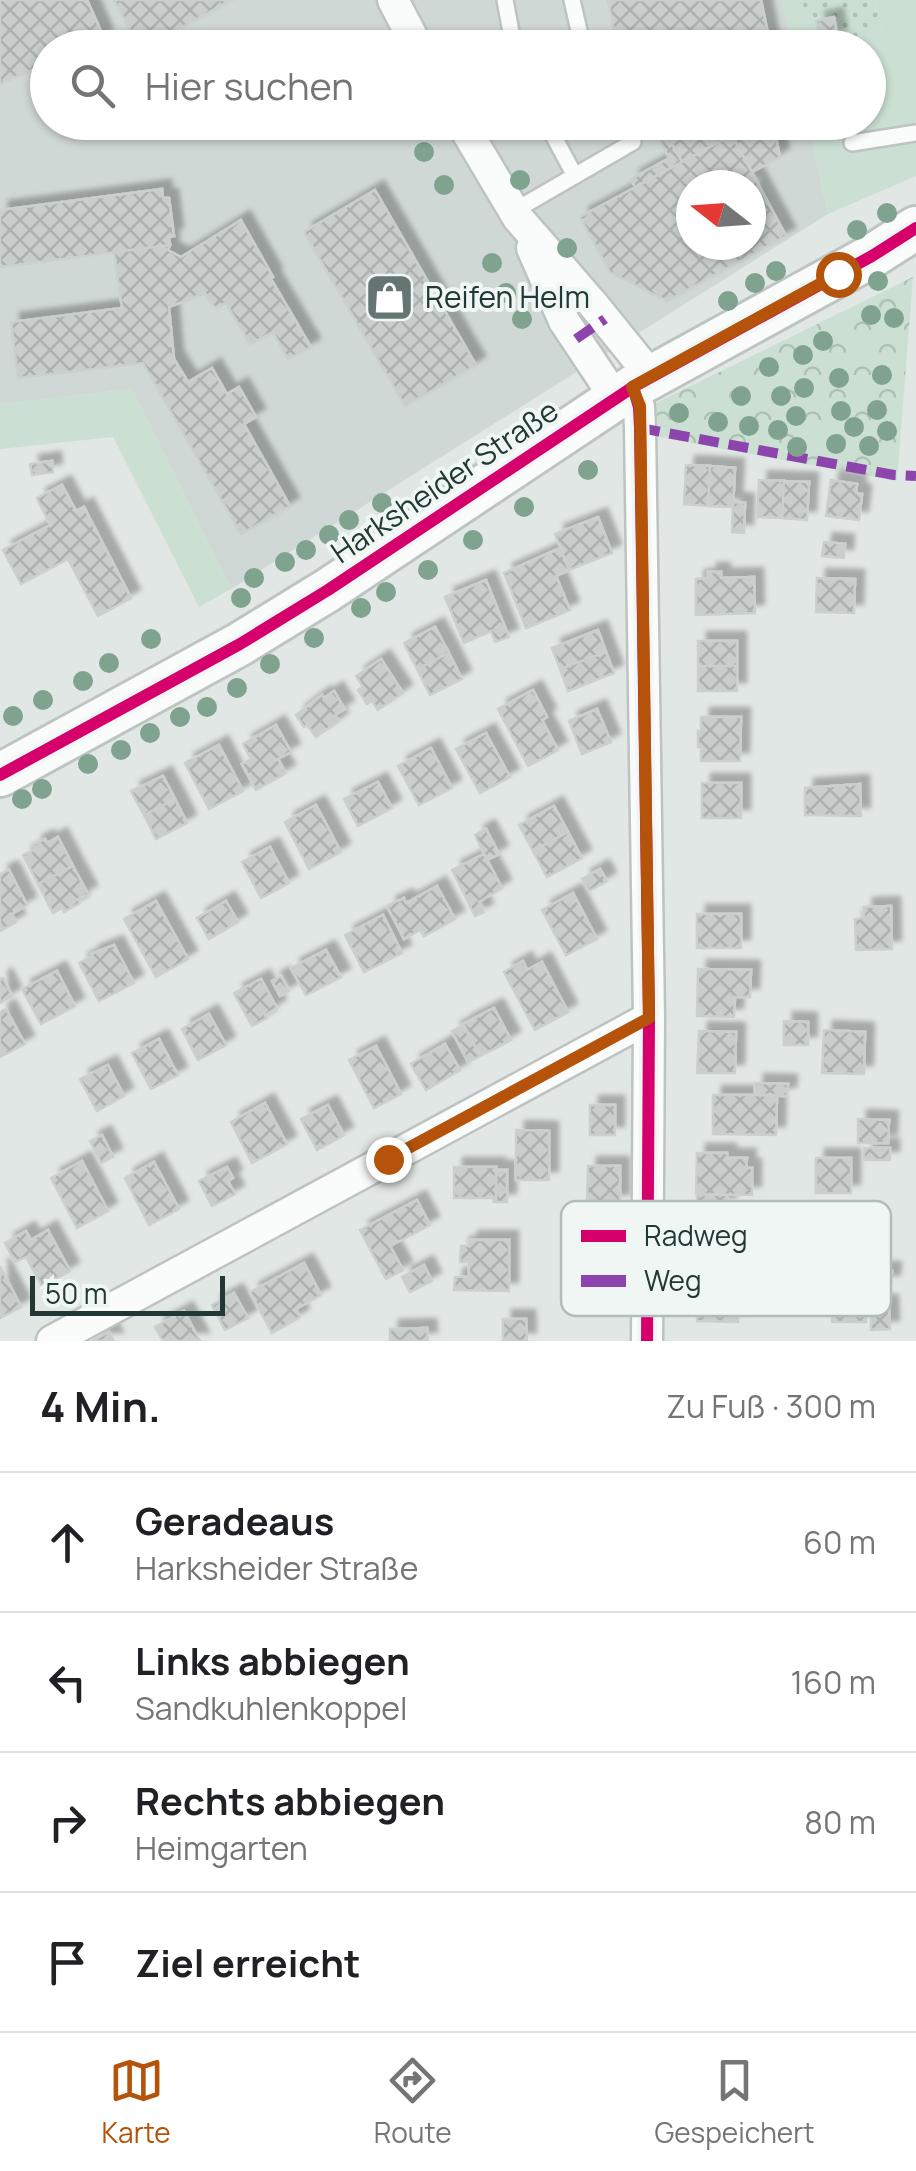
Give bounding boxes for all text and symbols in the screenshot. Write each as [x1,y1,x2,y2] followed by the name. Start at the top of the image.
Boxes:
[30,30,886,140] search box
[65,58,120,113] icon: search
[145,59,354,111] text: Hier suchen
[676,170,766,260] north arrow
[816,252,862,298] route start
[364,272,416,324] shop icon: Reifen Helm
[425,276,590,317] place label: Reifen Helm
[323,389,566,572] street label: Harksheider Straße
[366,1137,412,1183] route end
[561,1201,891,1316] legend
[644,1216,748,1254] text: Radweg
[644,1261,701,1299] text: Weg
[30,1271,225,1316] scale bar
[45,1274,108,1312] text: 50 m
[40,1377,161,1435] text: 4 Min.
[666,1384,876,1428] text: Zu Fuß · 300 m
[135,1494,334,1546] text: Geradeaus
[40,1515,95,1570] icon: ahead
[803,1520,876,1564] text: 60 m
[135,1546,418,1590] text: Harksheider Straße
[135,1634,410,1686] text: Links abbiegen
[40,1655,95,1710] icon: left
[791,1660,876,1704] text: 160 m
[135,1686,408,1730] text: Sandkuhlenkoppel
[135,1774,445,1826] text: Rechts abbiegen
[40,1795,95,1850] icon: right
[804,1800,876,1844] text: 80 m
[135,1826,308,1870] text: Heimgarten
[40,1935,95,1990] icon: arrive
[135,1936,360,1988] text: Ziel erreicht
[101,2053,171,2151] tab: Karte
[374,2053,452,2151] tab: Route
[654,2053,815,2151] tab: Gespeichert

